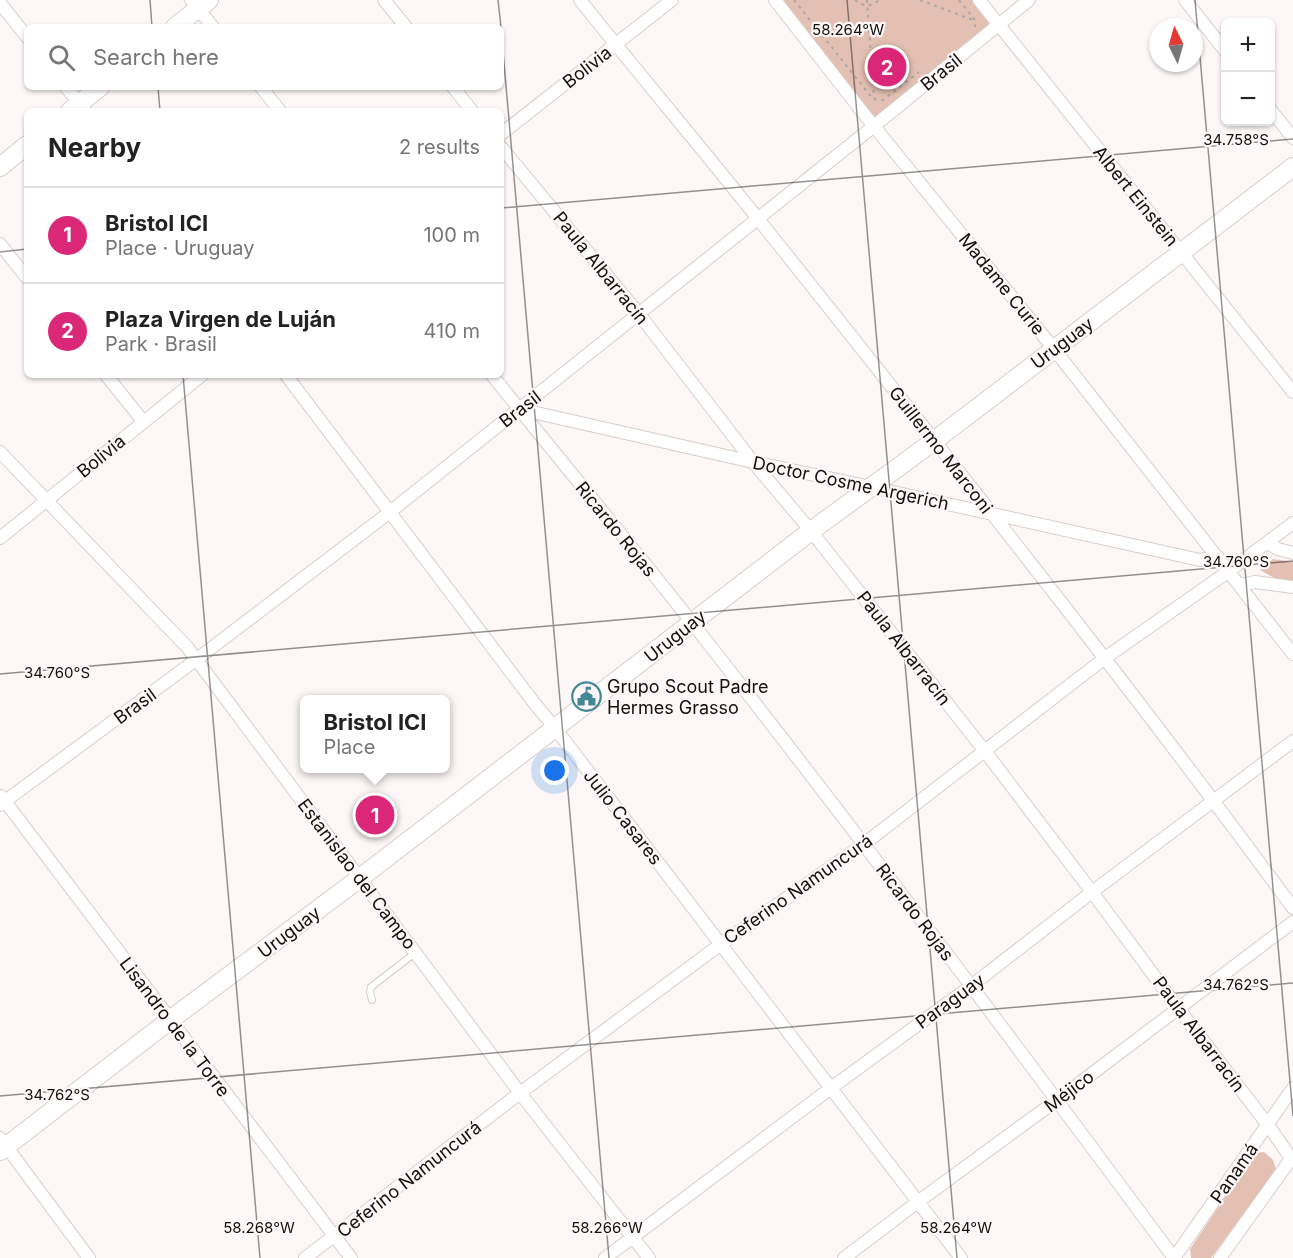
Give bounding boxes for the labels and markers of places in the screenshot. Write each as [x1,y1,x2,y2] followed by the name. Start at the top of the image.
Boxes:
[868,44,906,90] pin: 2
[607,676,769,718] place label: Grupo Scout Padre Hermes Grasso
[570,680,602,712] public building icon: Grupo Scout Padre Hermes Grasso
[356,792,394,838] pin: 1

